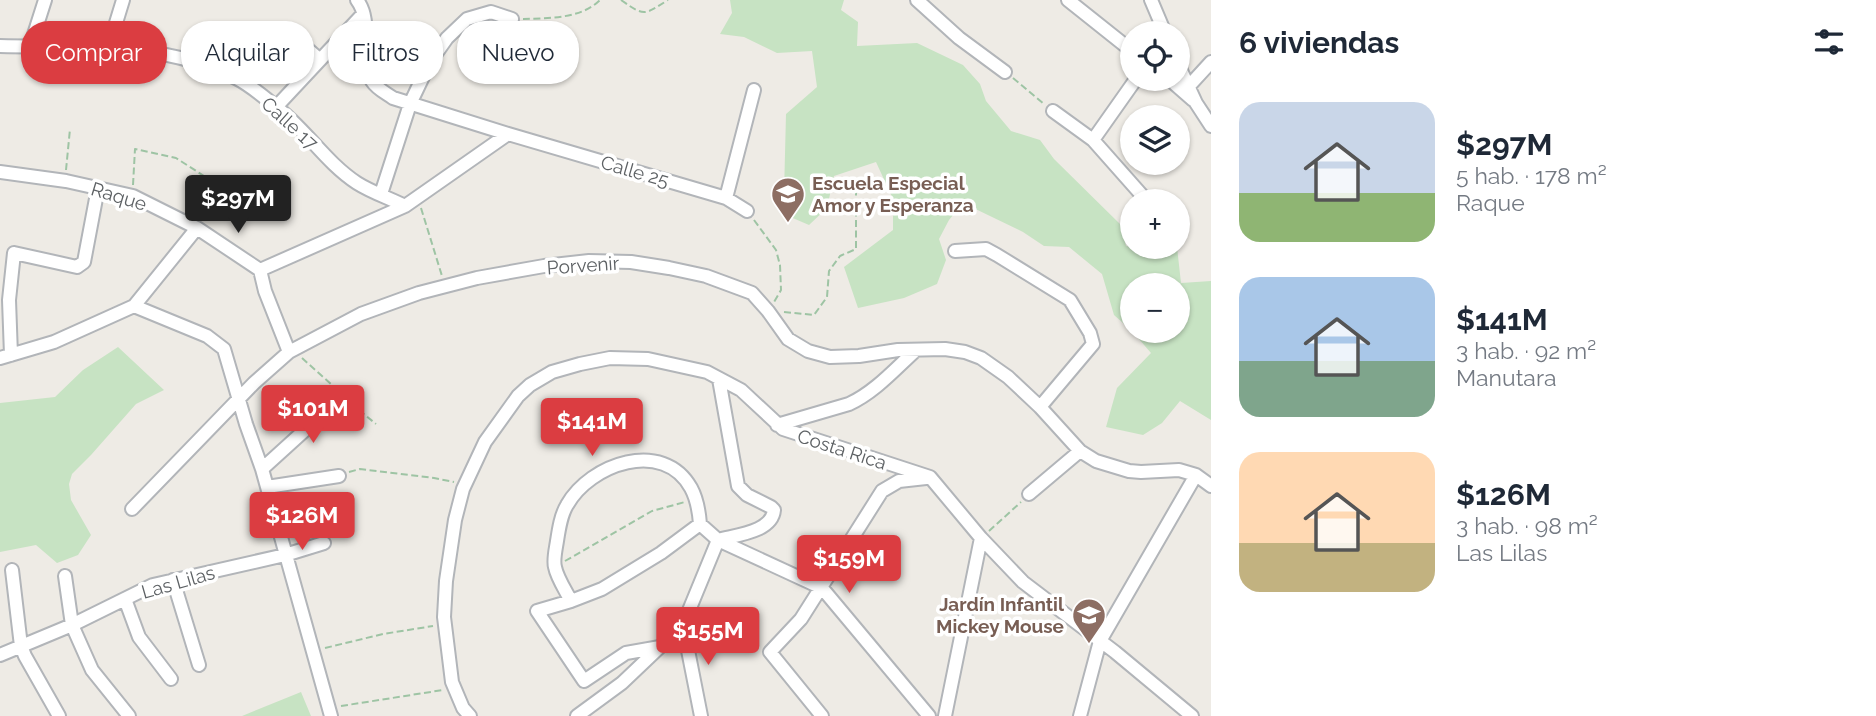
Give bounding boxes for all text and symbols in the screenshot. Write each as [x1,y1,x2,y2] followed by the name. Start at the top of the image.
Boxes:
[21,21,167,84] chip: Comprar
[181,21,314,84] chip: Alquilar
[328,21,443,84] chip: Filtros
[457,21,579,84] chip: Nuevo
[1120,21,1190,343] map controls
[1120,21,1190,91] button: locate
[1810,23,1848,61] icon: filters
[1239,25,1399,60] text: 6 viviendas
[257,92,323,154] street label: Calle 17
[1120,105,1190,175] button: layers
[1456,127,1552,162] text: $297M
[1295,130,1379,214] icon: home
[598,151,672,191] street label: Calle 25
[1456,162,1607,189] text: 5 hab. · 178 m²
[812,172,974,216] place label: Escuela Especial Amor y Esperanza
[769,175,807,224] school or university icon: Escuela Especial Amor y Esperanza
[189,176,287,235] pin: $297M
[89,177,149,215] street label: Raque
[201,184,275,211] text: $297M
[1120,189,1190,259] button: +
[1456,189,1525,216] text: Raque
[546,251,620,278] street label: Porvenir
[1120,273,1190,343] button: −
[1456,302,1548,337] text: $141M
[1295,305,1379,389] icon: home
[1456,337,1596,364] text: 3 hab. · 92 m²
[1456,364,1556,391] text: Manutara
[264,386,362,445] pin: $101M
[277,394,349,421] text: $101M
[543,398,641,458] pin: $141M
[557,407,627,434] text: $141M
[795,424,889,474] street label: Costa Rica
[1456,477,1551,512] text: $126M
[1295,480,1379,564] icon: home
[253,492,351,552] pin: $126M
[266,501,338,528] text: $126M
[1456,512,1598,539] text: 3 hab. · 98 m²
[800,536,898,595] pin: $159M
[1456,539,1547,566] text: Las Lilas
[813,544,885,571] text: $159M
[139,561,217,603] street label: Las Lilas
[936,593,1065,637] place label: Jardín Infantil Mickey Mouse
[1070,596,1108,645] school or university icon: Jardín Infantil Mickey Mouse
[659,608,757,667] pin: $155M
[672,616,744,643] text: $155M

